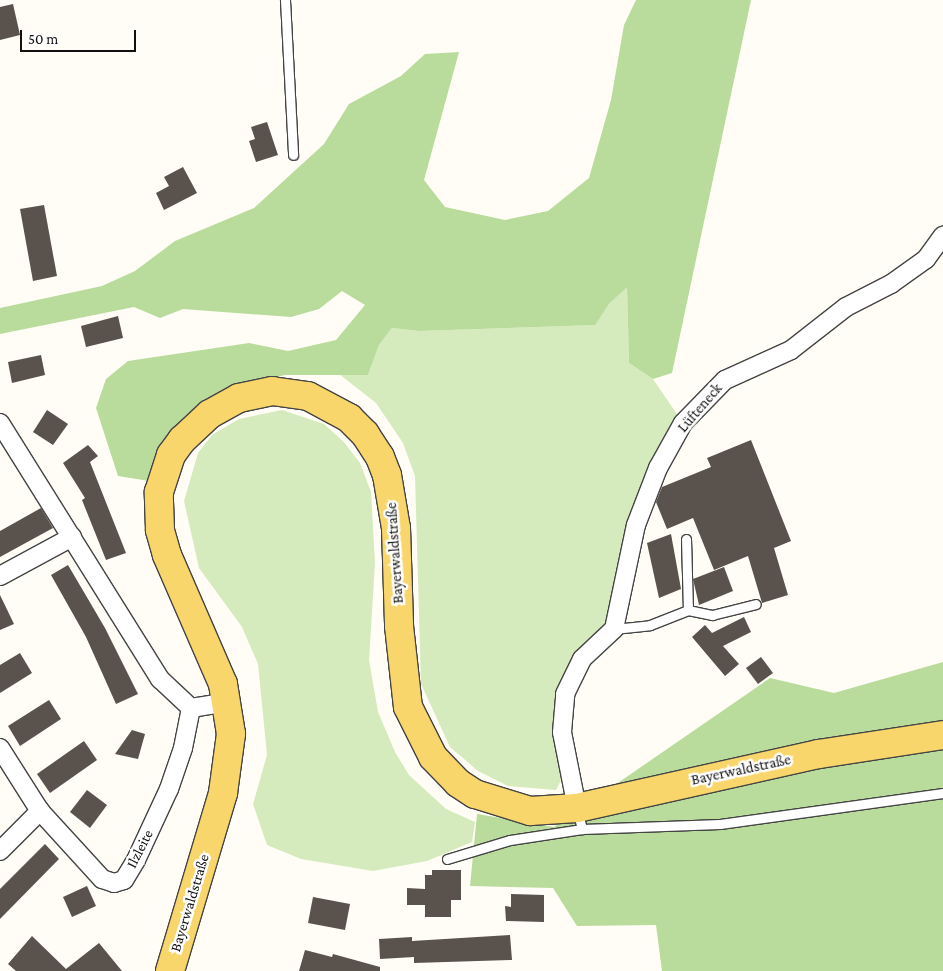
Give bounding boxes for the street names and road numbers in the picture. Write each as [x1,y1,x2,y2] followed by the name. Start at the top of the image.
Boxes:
[674,380,726,436] street label: Lüfteneck
[382,502,408,604] street label: Bayerwaldstraße
[690,751,792,789] street label: Bayerwaldstraße
[123,827,157,871] street label: Ilzleite
[167,852,213,954] street label: Bayerwaldstraße

